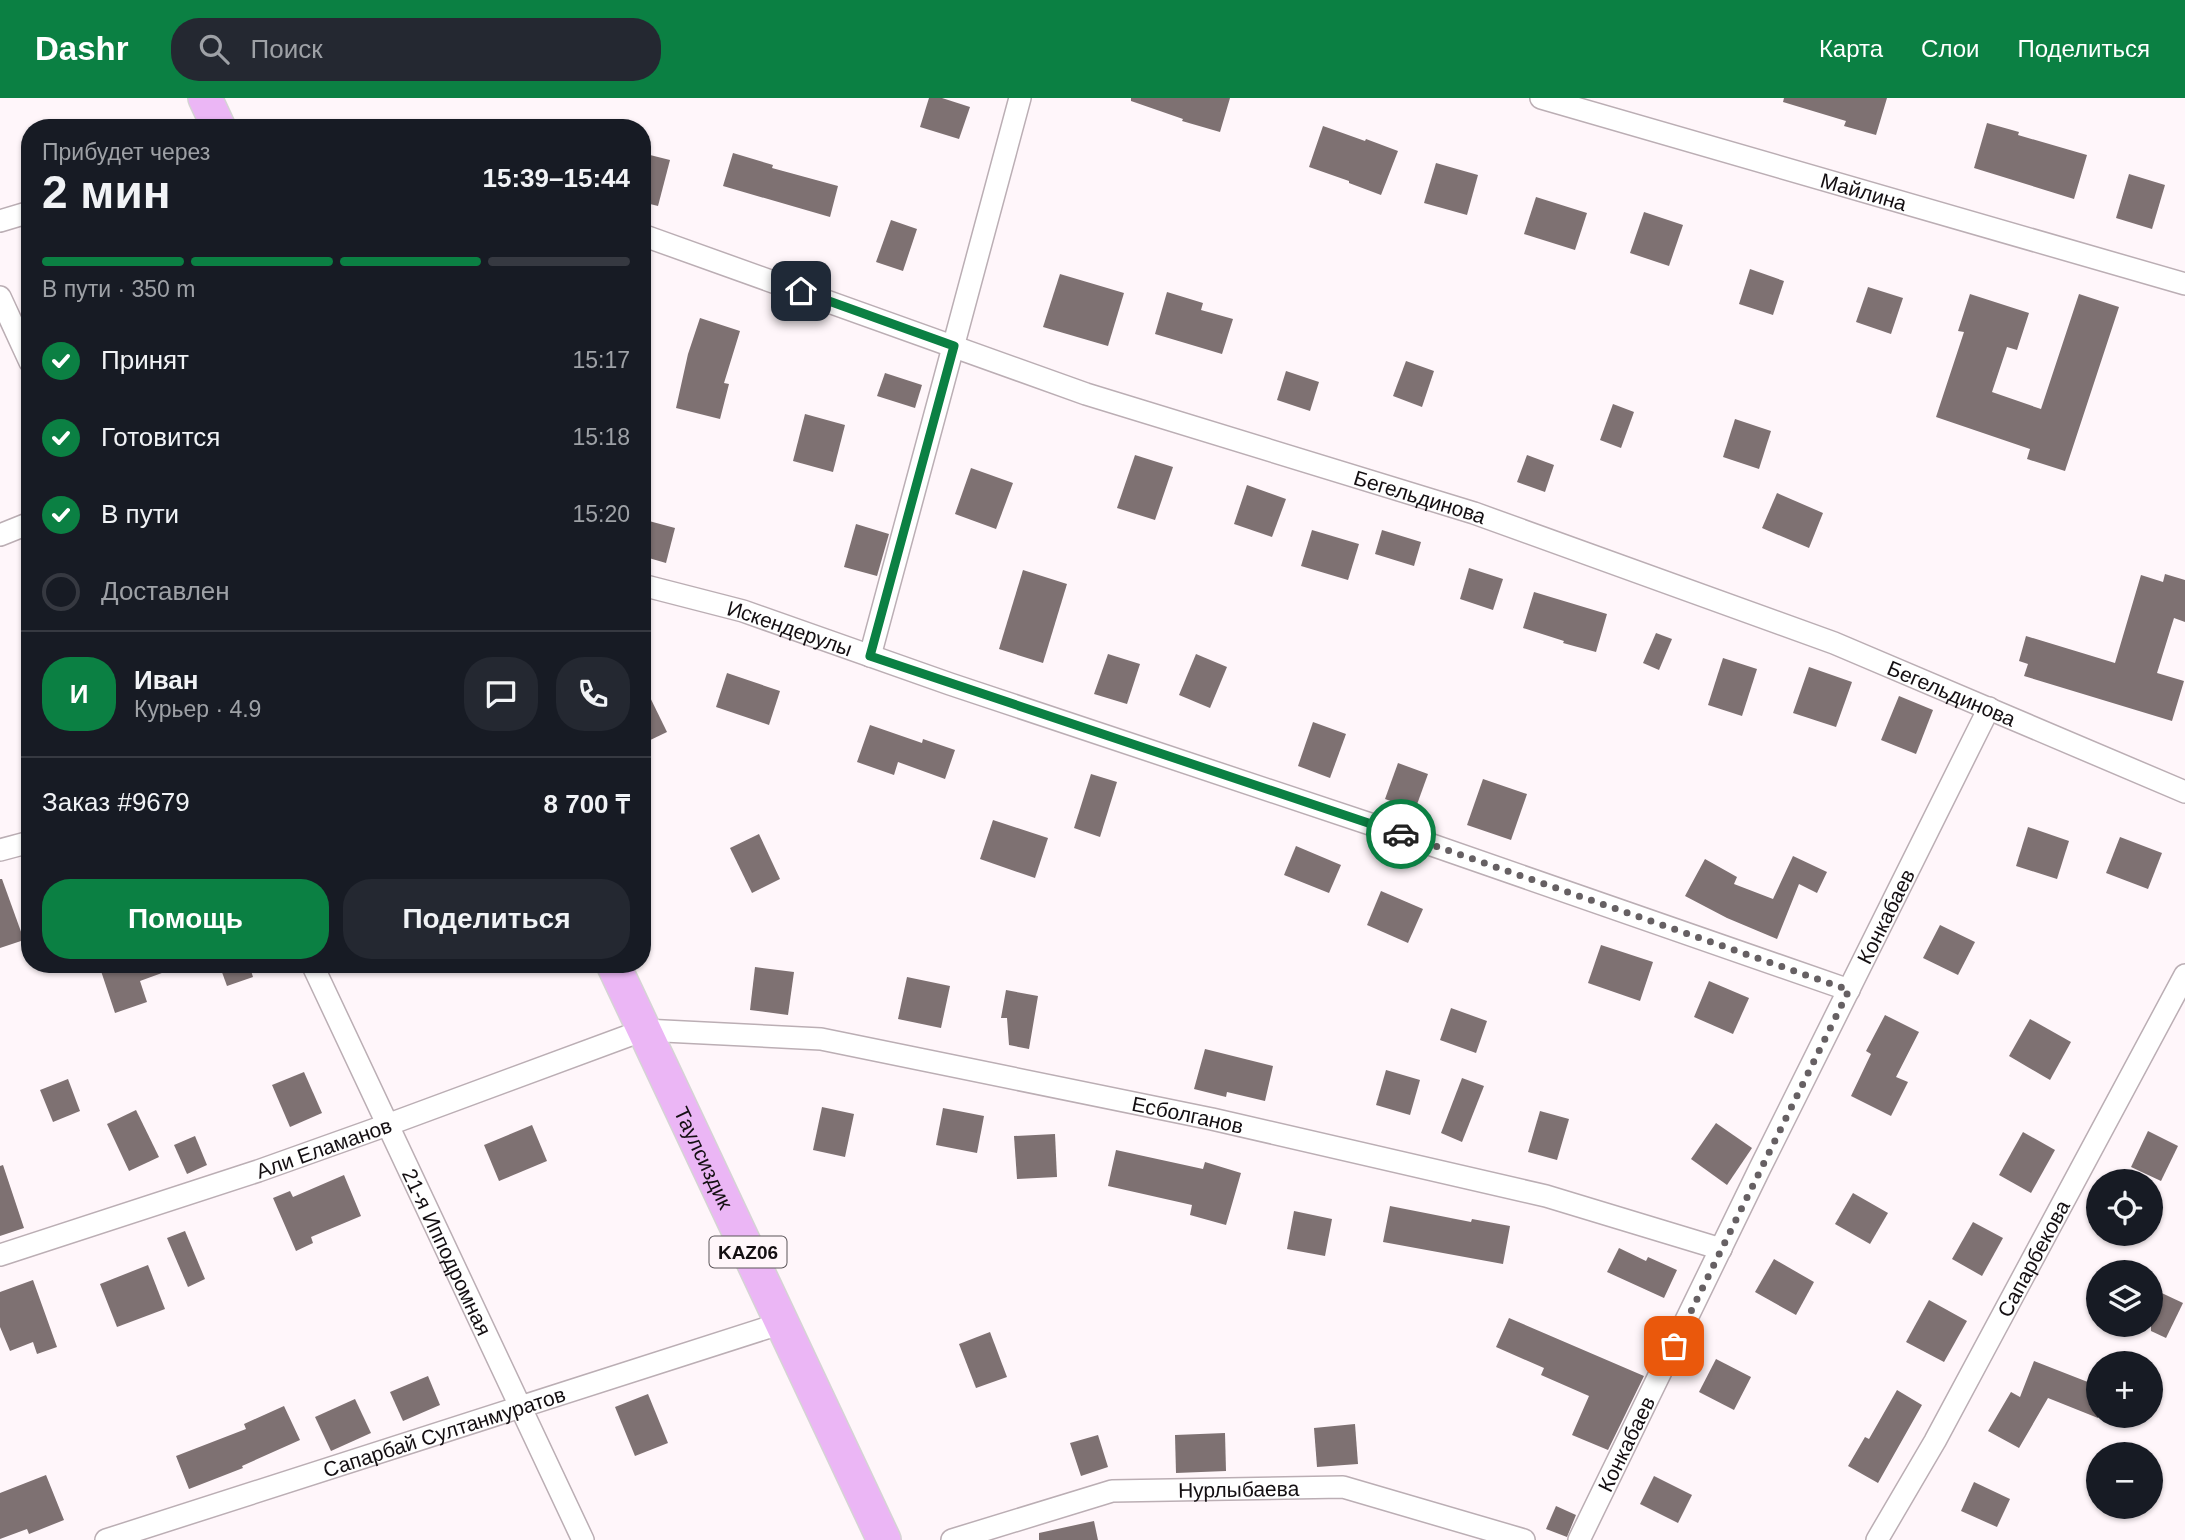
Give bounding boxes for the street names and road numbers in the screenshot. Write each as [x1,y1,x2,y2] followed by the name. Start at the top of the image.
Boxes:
[1818,168,1910,215] street label: Майлина
[1351,465,1489,528] street label: Бегельдинова
[725,596,856,660] street label: Искендерулы
[1884,656,2019,730] street label: Бегельдинова
[1852,865,1919,967] street label: Конкабаев
[1130,1091,1246,1137] street label: Есболганов
[670,1103,738,1213] street label: Таулсиздик
[253,1113,395,1182] street label: Али Еламанов
[398,1165,496,1339] street label: 21-я Ипподромная
[1992,1196,2074,1321] street label: Сапарбекова
[710,1236,786,1268] road number: KAZ06
[320,1382,568,1481] street label: Сапарбай Султанмуратов
[1593,1392,1659,1495] street label: Конкабаев
[1178,1476,1300,1501] street label: Нурлыбаева

